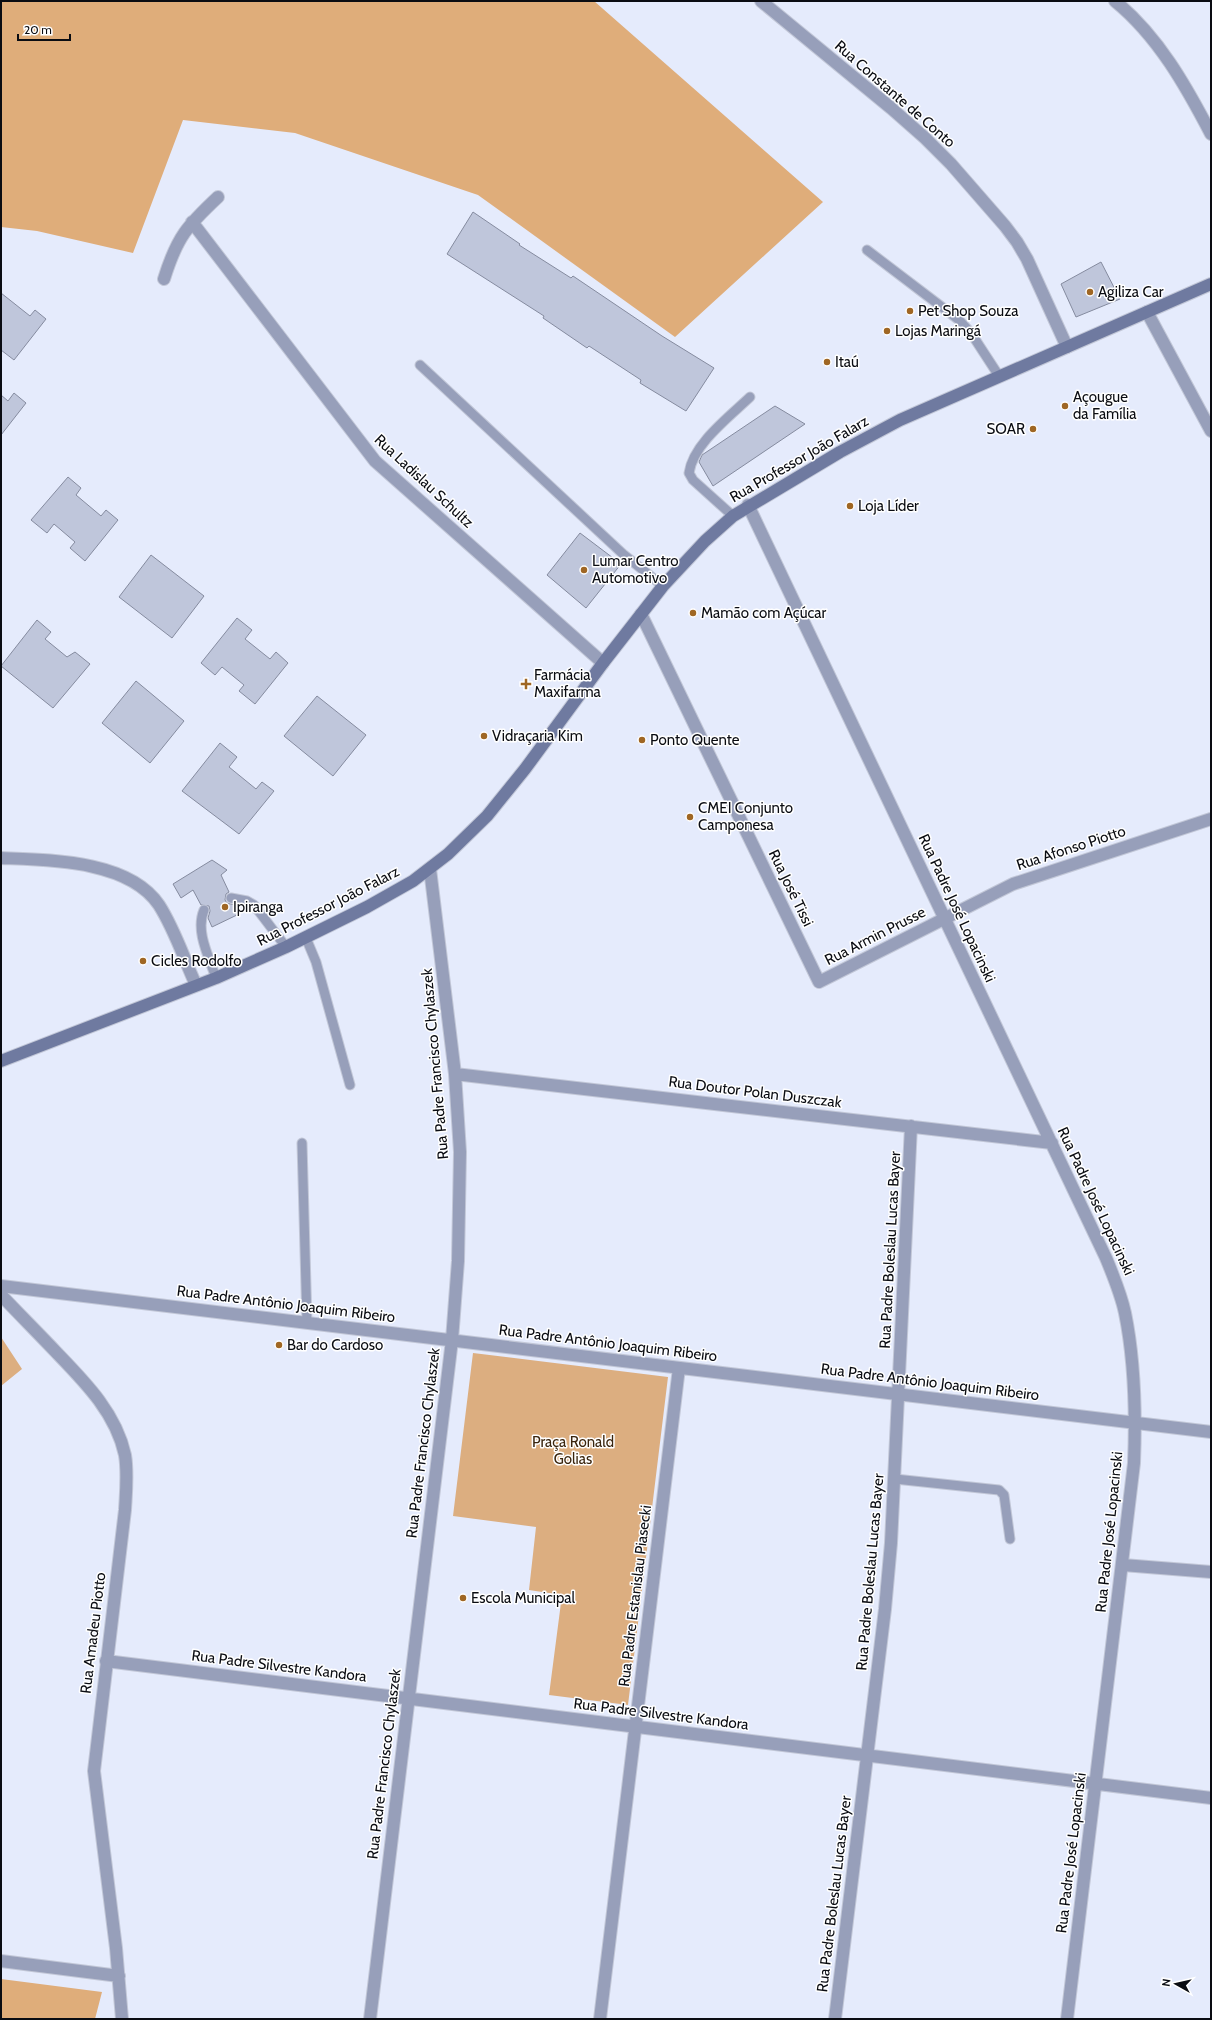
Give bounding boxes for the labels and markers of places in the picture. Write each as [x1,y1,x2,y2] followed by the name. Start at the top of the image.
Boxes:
[1098,283,1164,301] place label: Agiliza Car
[1085,287,1095,297] marker: Agiliza Car
[918,302,1019,320] place label: Pet Shop Souza
[905,306,915,316] marker: Pet Shop Souza
[895,322,982,340] place label: Lojas Maringá
[882,326,892,336] marker: Lojas Maringá
[835,353,859,371] place label: Itaú
[822,357,832,367] marker: Itaú
[1073,388,1137,423] place label: Açougue da Família
[1060,401,1070,411] marker: Açougue da Família
[987,420,1025,438] place label: SOAR
[1028,424,1038,434] marker: SOAR
[858,497,919,515] place label: Loja Líder
[845,501,855,511] marker: Loja Líder
[592,552,679,587] place label: Lumar Centro Automotivo
[579,565,589,575] marker: Lumar Centro Automotivo
[701,604,827,622] place label: Mamão com Açúcar
[688,608,698,618] marker: Mamão com Açúcar
[534,666,602,701] place label: Farmácia Maxifarma
[521,679,531,689] marker: Farmácia Maxifarma
[492,727,583,745] place label: Vidraçaria Kim
[479,731,489,741] marker: Vidraçaria Kim
[650,731,740,749] place label: Ponto Quente
[637,735,647,745] marker: Ponto Quente
[698,799,793,834] place label: CMEI Conjunto Camponesa
[685,812,695,822] marker: CMEI Conjunto Camponesa
[233,898,284,916] place label: Ipiranga
[220,902,230,912] marker: Ipiranga
[151,952,242,970] place label: Cicles Rodolfo
[138,956,148,966] marker: Cicles Rodolfo
[287,1336,383,1354] place label: Bar do Cardoso
[274,1340,284,1350] marker: Bar do Cardoso
[471,1589,575,1607] place label: Escola Municipal
[458,1593,468,1603] marker: Escola Municipal

